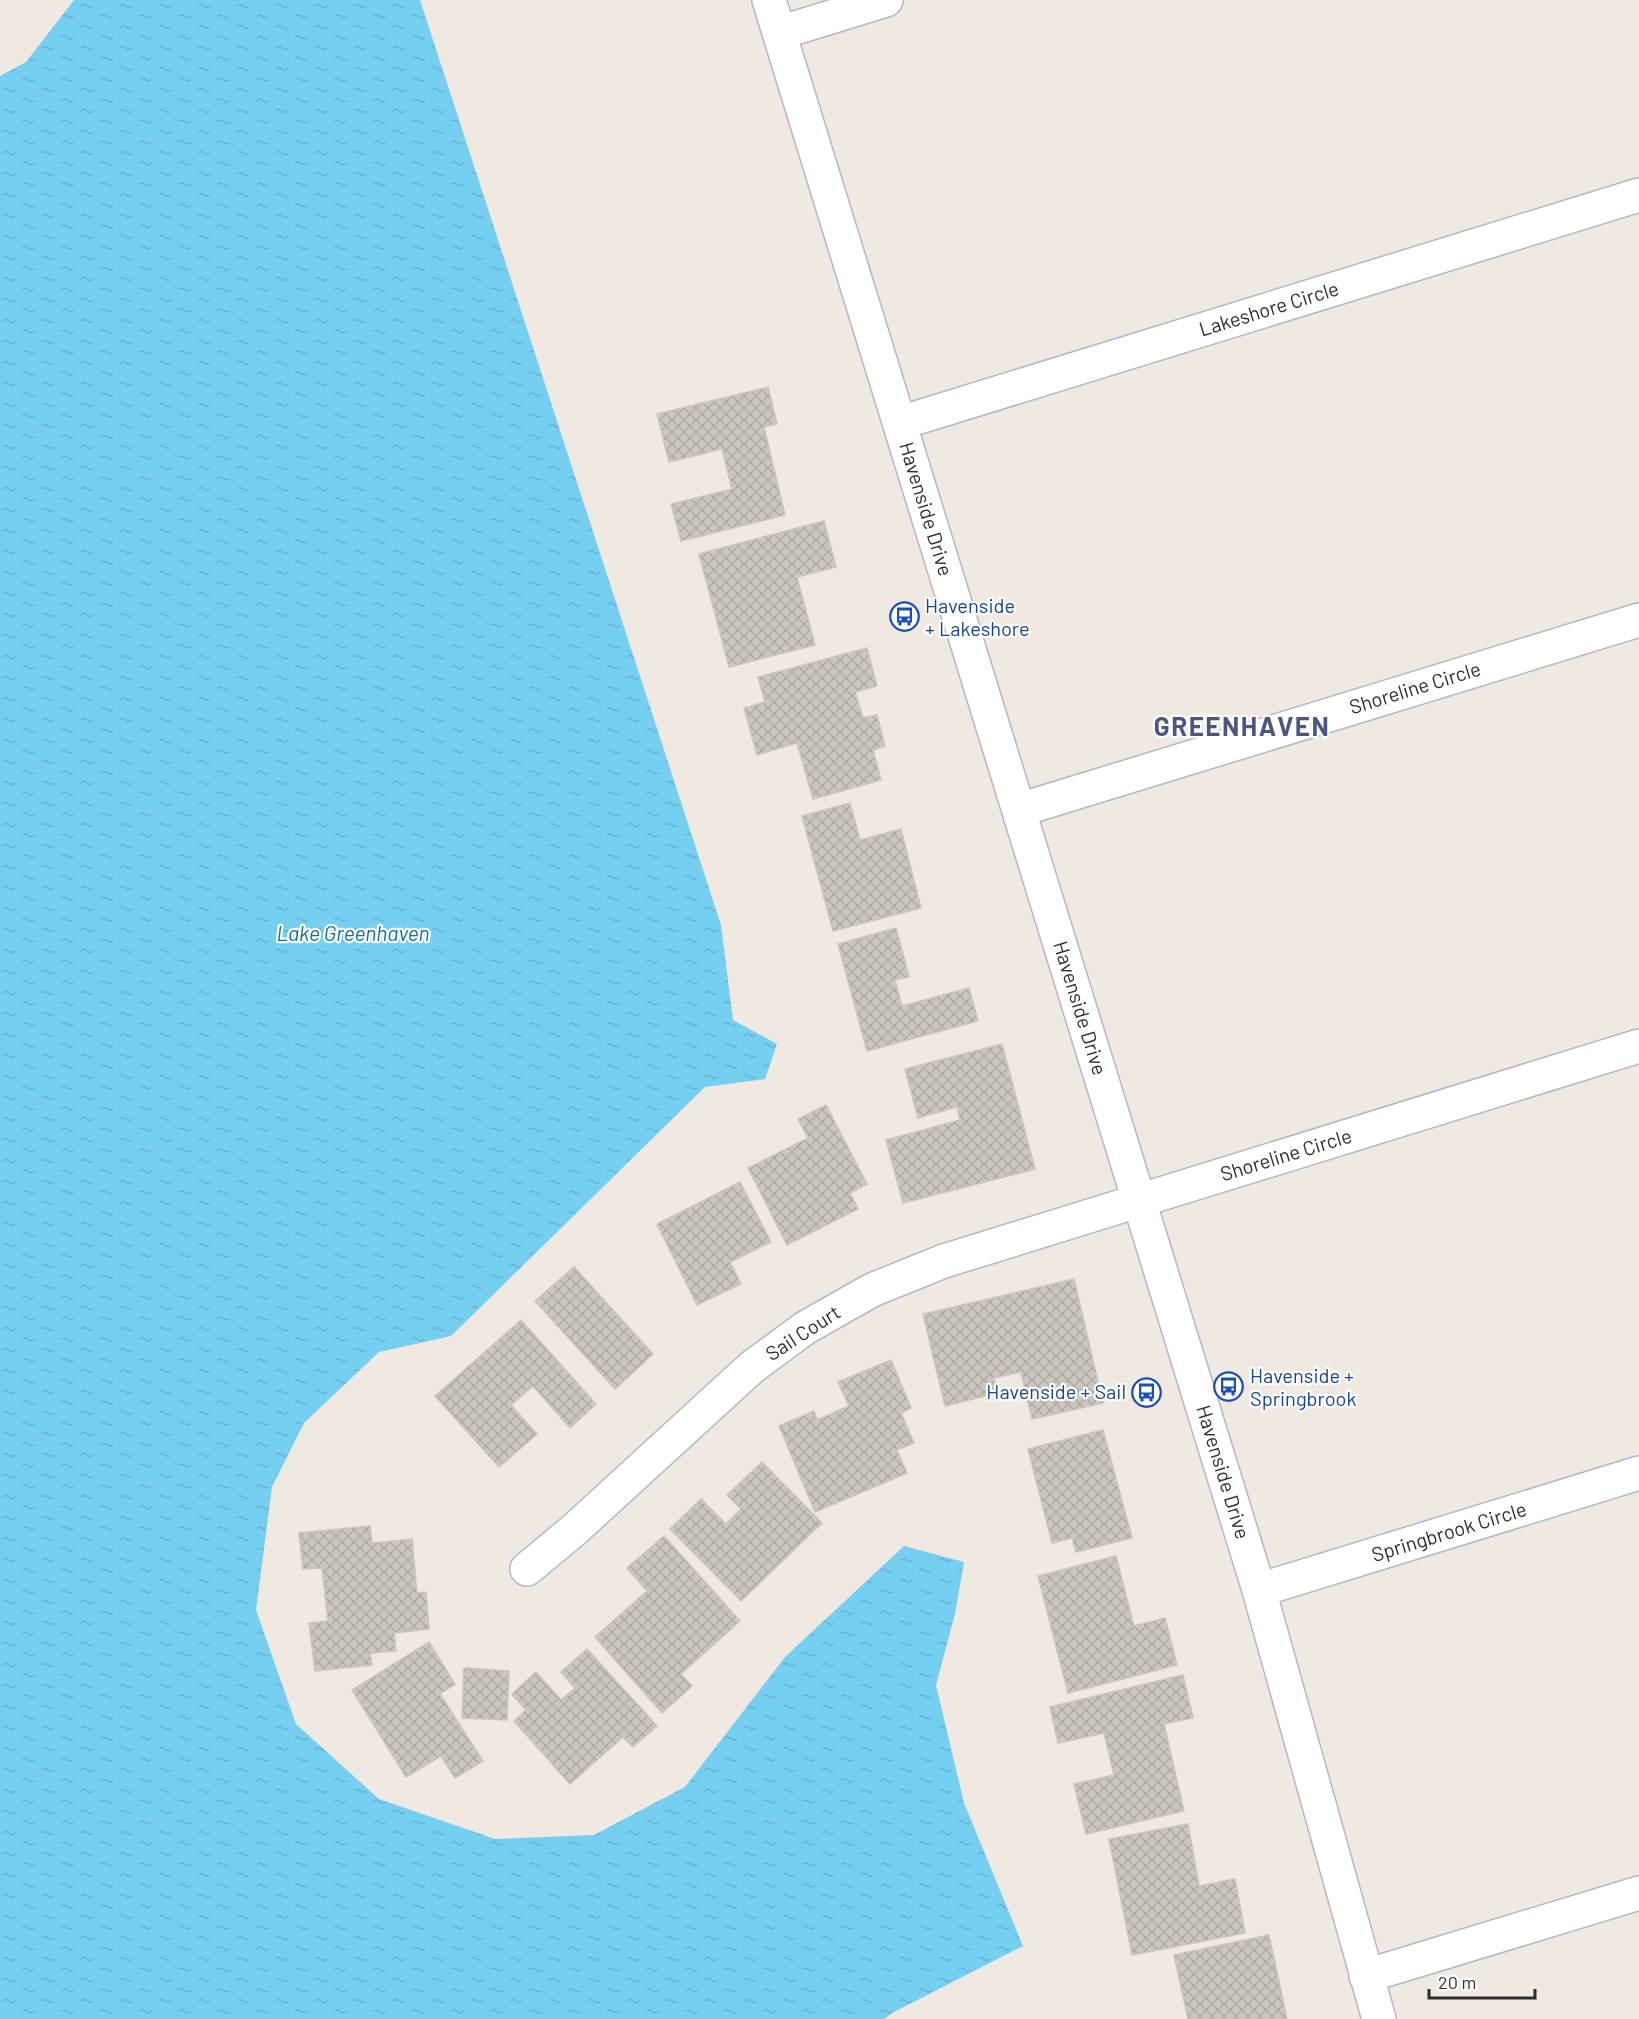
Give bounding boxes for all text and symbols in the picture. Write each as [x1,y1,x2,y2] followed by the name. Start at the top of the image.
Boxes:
[1196,275,1341,341] street label: Lakeshore Circle
[895,439,959,579] street label: Havenside Drive
[925,593,1030,640] place label: Havenside + Lakeshore
[888,601,920,633] bus stop icon: Havenside + Lakeshore
[1346,656,1483,718] street label: Shoreline Circle
[1154,710,1330,741] district label: GREENHAVEN
[276,920,430,945] water label: Lake Greenhaven
[1049,938,1113,1078] street label: Havenside Drive
[1217,1123,1354,1185] street label: Shoreline Circle
[761,1299,844,1365] street label: Sail Court
[1250,1363,1357,1410] place label: Havenside + Springbrook
[1213,1371,1245,1403] bus stop icon: Havenside + Springbrook
[1131,1376,1163,1408] bus stop icon: Havenside + Sail
[986,1379,1126,1403] place label: Havenside + Sail
[1192,1402,1256,1542] street label: Havenside Drive
[1368,1496,1529,1566] street label: Springbrook Circle
[1429,1962,1536,2000] scale bar
[1438,1971,1476,1993] text: 20 m

